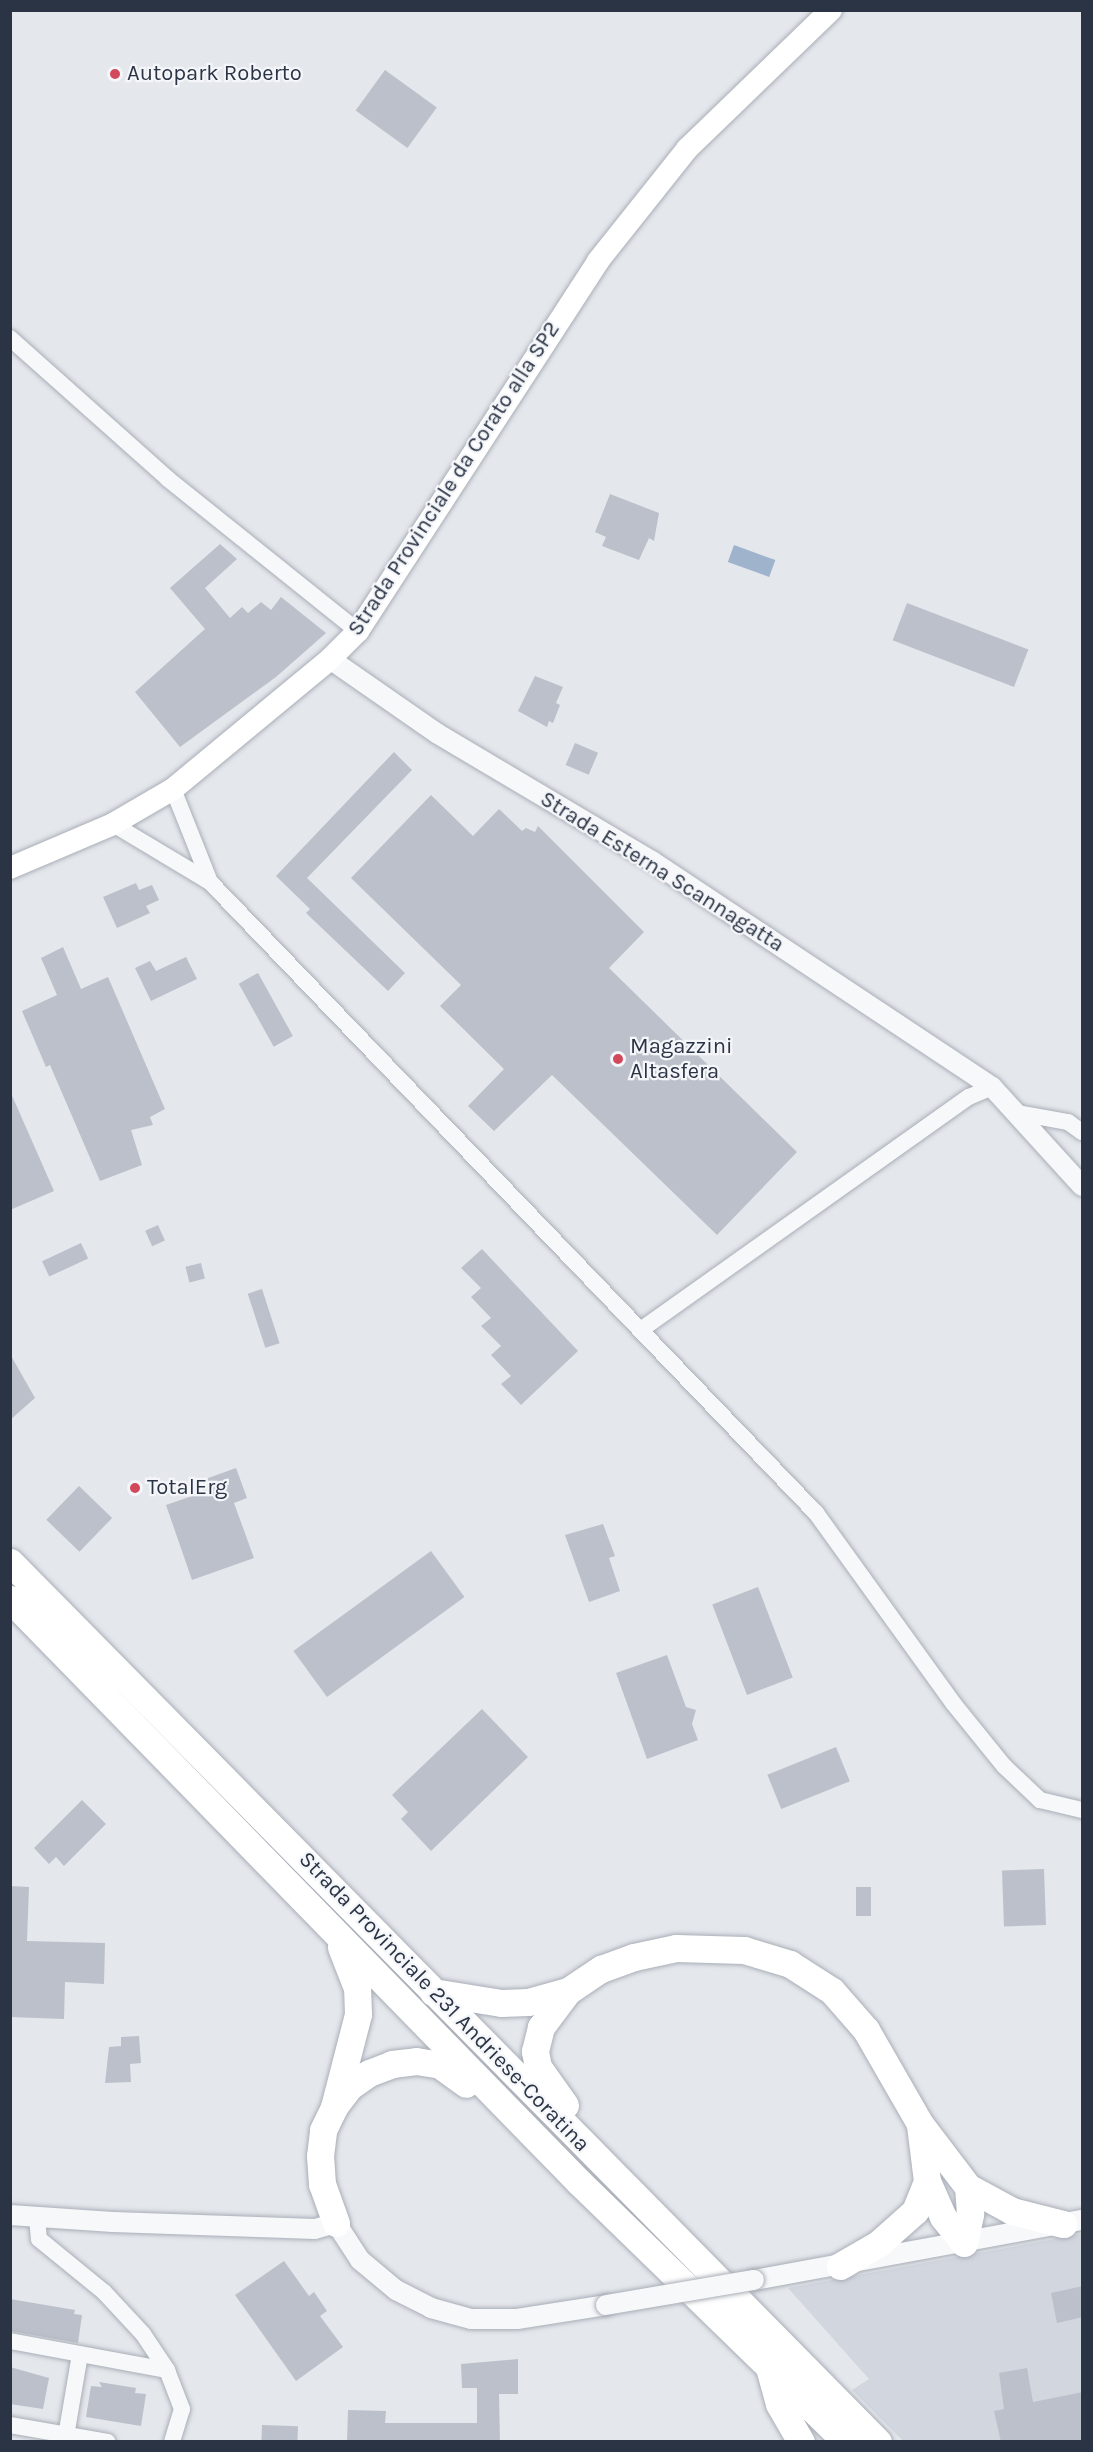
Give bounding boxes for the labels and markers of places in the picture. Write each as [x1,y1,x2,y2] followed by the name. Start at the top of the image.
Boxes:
[127,61,302,87] place label: Autopark Roberto
[108,67,122,81] marker: Autopark Roberto
[630,1033,733,1084] place label: Magazzini Altasfera
[611,1052,625,1066] marker: Magazzini Altasfera
[147,1475,227,1501] place label: TotalErg
[128,1481,142,1495] marker: TotalErg

